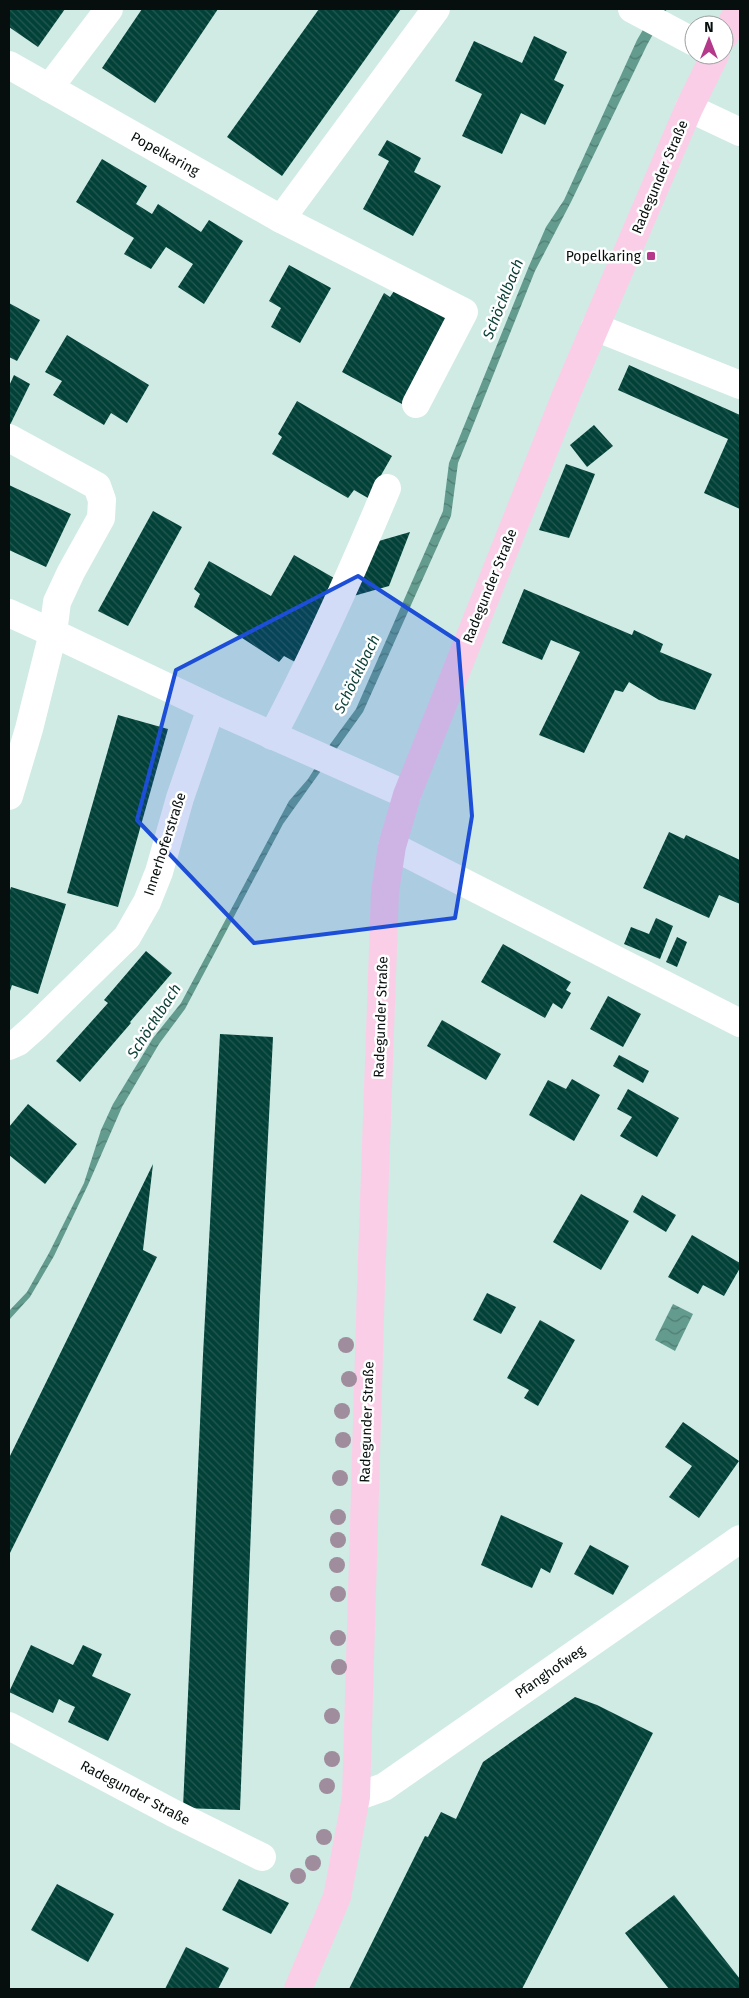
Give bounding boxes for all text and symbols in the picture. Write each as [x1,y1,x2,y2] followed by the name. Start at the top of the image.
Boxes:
[684,15,734,65] north arrow
[704,19,714,36] text: N
[628,118,692,236] street label: Radegunder Straße
[128,128,203,180] street label: Popelkaring
[566,248,642,265] place label: Popelkaring
[645,250,657,262] marker: Popelkaring
[478,256,527,343] water label: Schöcklbach
[459,526,521,646] street label: Radegunder Straße
[330,632,384,717] water label: Schöcklbach
[140,790,190,898] street label: Innerhoferstraße
[370,956,392,1078] street label: Radegunder Straße
[123,980,185,1062] water label: Schöcklbach
[356,1361,378,1483] street label: Radegunder Straße
[512,1641,589,1702] street label: Pfanghofweg
[77,1757,193,1829] street label: Radegunder Straße

